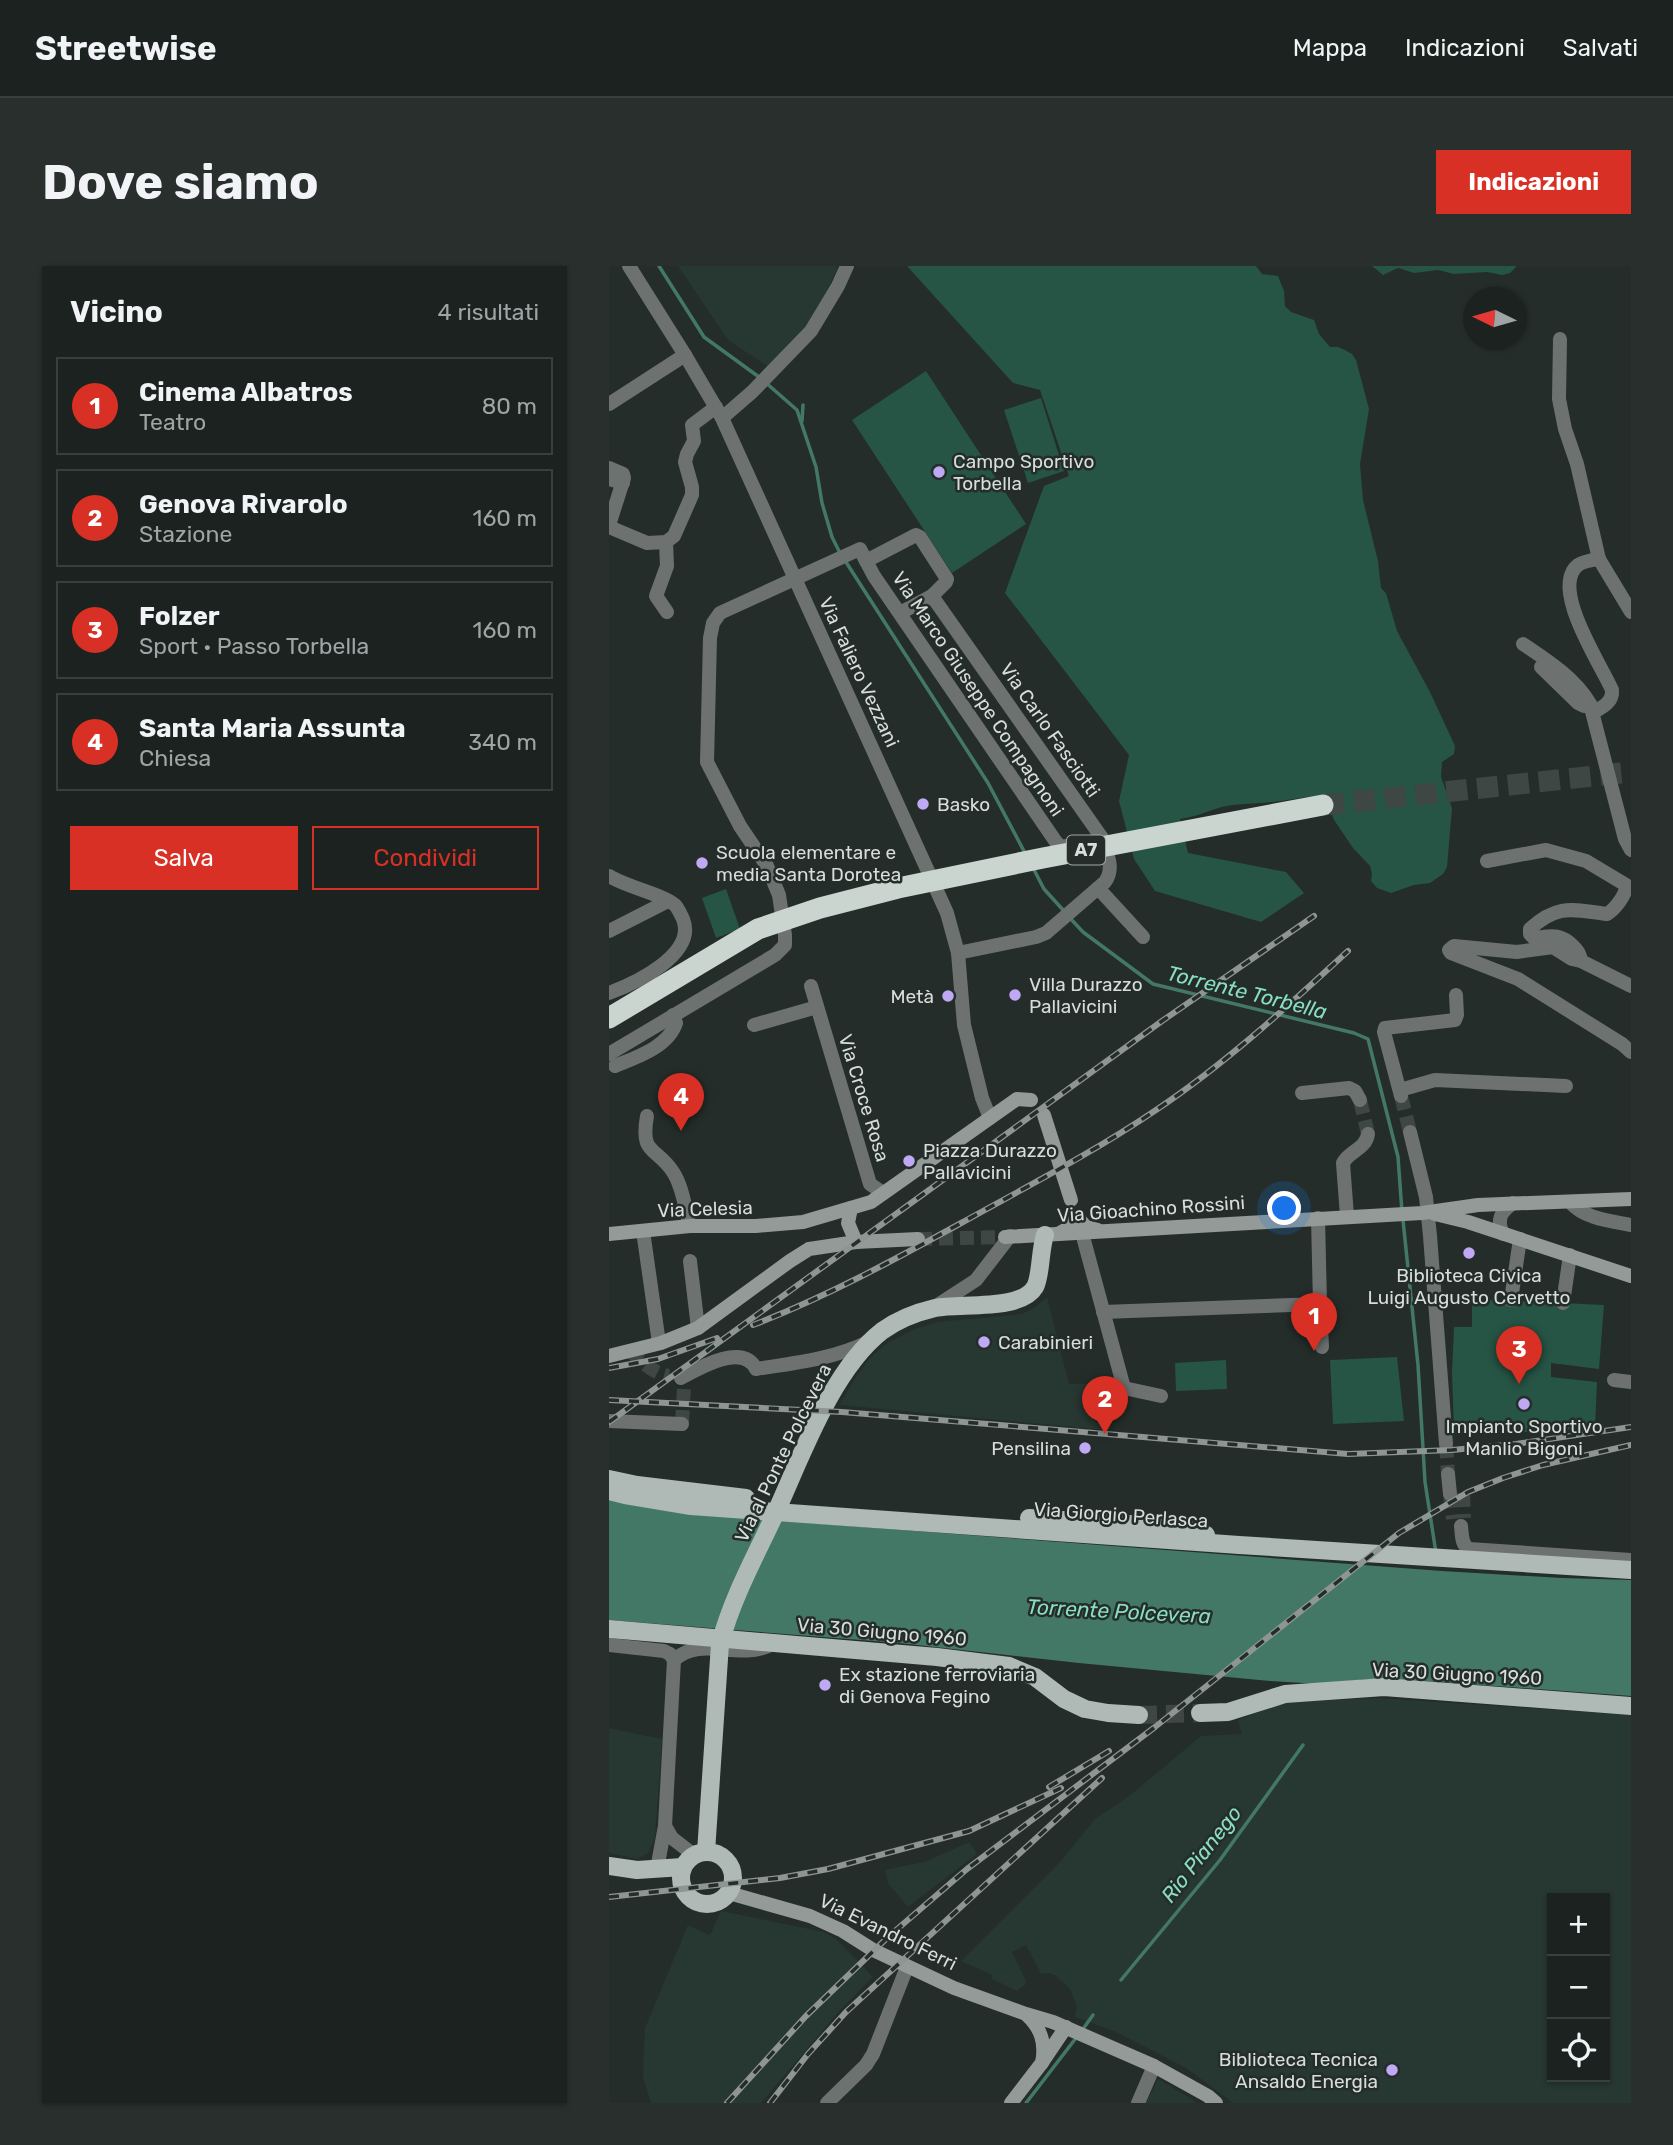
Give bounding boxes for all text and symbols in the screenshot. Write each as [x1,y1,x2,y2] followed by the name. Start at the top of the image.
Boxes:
[35,29,217,68] text: Streetwise
[1293,34,1367,62] text: Mappa
[1405,34,1525,62] text: Indicazioni
[1563,34,1638,62] text: Salvati
[1436,150,1631,214] button: Indicazioni
[42,153,319,211] text: Dove siamo
[1463,287,1526,350] north arrow
[70,294,163,330] text: Vicino
[437,298,539,326] text: 4 risultati
[139,377,353,408] text: Cinema Albatros
[89,392,101,420] text: 1
[482,392,537,420] text: 80 m
[139,408,206,436] text: Teatro
[953,450,1094,495] place label: Campo Sportivo Torbella
[931,464,947,480] marker: Campo Sportivo Torbella
[139,489,348,520] text: Genova Rivarolo
[88,504,102,532] text: 2
[473,504,537,532] text: 160 m
[139,520,232,548] text: Stazione
[887,567,1069,821] street label: Via Marco Giuseppe Compagnoni
[814,593,904,751] street label: Via Faliero Vezzani
[139,601,220,632] text: Folzer
[87,616,103,644] text: 3
[473,616,537,644] text: 160 m
[139,632,369,660] text: Sport · Passo Torbella
[995,658,1105,802] street label: Via Carlo Fasciotti
[139,713,406,744] text: Santa Maria Assunta
[87,728,103,756] text: 4
[468,728,537,756] text: 340 m
[139,744,211,772] text: Chiesa
[937,793,990,816] place label: Basko
[915,796,931,812] marker: Basko
[70,826,298,890] button: Salva
[312,826,539,890] button: Condividi
[1067,836,1105,864] road number: A7
[716,841,901,886] place label: Scuola elementare e media Santa Dorotea
[694,855,710,871] marker: Scuola elementare e media Santa Dorotea
[1164,960,1330,1024] water label: Torrente Torbella
[1029,973,1143,1018] place label: Villa Durazzo Pallavicini
[890,985,934,1008] place label: Metà
[1007,987,1023,1003] marker: Villa Durazzo Pallavicini
[940,988,956,1004] marker: Metà
[834,1032,894,1164] street label: Via Croce Rosa
[658,1073,704,1131] pin: 4
[923,1139,1057,1184] place label: Piazza Durazzo Pallavicini
[901,1153,917,1169] marker: Piazza Durazzo Pallavicini
[1056,1191,1246,1227] street label: Via Gioachino Rossini
[1267,1191,1301,1225] your location
[657,1196,753,1222] street label: Via Celesia
[1461,1245,1477,1261] marker: Biblioteca Civica Luigi Augusto Cervetto
[1367,1264,1571,1309] place label: Biblioteca Civica Luigi Augusto Cervetto
[1291,1293,1337,1351] pin: 1
[1496,1326,1542,1384] pin: 3
[998,1331,1093,1354] place label: Carabinieri
[976,1334,992,1350] marker: Carabinieri
[730,1360,836,1546] street label: Via al Ponte Polcevera
[1082,1376,1128,1434] pin: 2
[1516,1396,1532,1412] marker: Impianto Sportivo Manlio Bigoni
[1445,1415,1603,1460] place label: Impianto Sportivo Manlio Bigoni
[991,1437,1071,1460] place label: Pensilina
[1077,1440,1093,1456] marker: Pensilina
[1033,1497,1209,1533] street label: Via Giorgio Perlasca
[1026,1594,1212,1628] water label: Torrente Polcevera
[796,1613,968,1651] street label: Via 30 Giugno 1960
[1371,1658,1543,1690] street label: Via 30 Giugno 1960
[839,1663,1035,1708] place label: Ex stazione ferroviaria di Genova Fegino
[817,1677,833,1693] marker: Ex stazione ferroviaria di Genova Fegino
[1155,1801,1247,1907] water label: Rio Pianego
[816,1889,960,1975] street label: Via Evandro Ferri
[1547,1893,1610,2082] map controls
[1547,1893,1610,1956] button: +
[1547,1956,1610,2019] button: −
[1547,2019,1610,2082] button: locate
[1219,2048,1378,2093] place label: Biblioteca Tecnica Ansaldo Energia
[1384,2062,1400,2078] marker: Biblioteca Tecnica Ansaldo Energia

